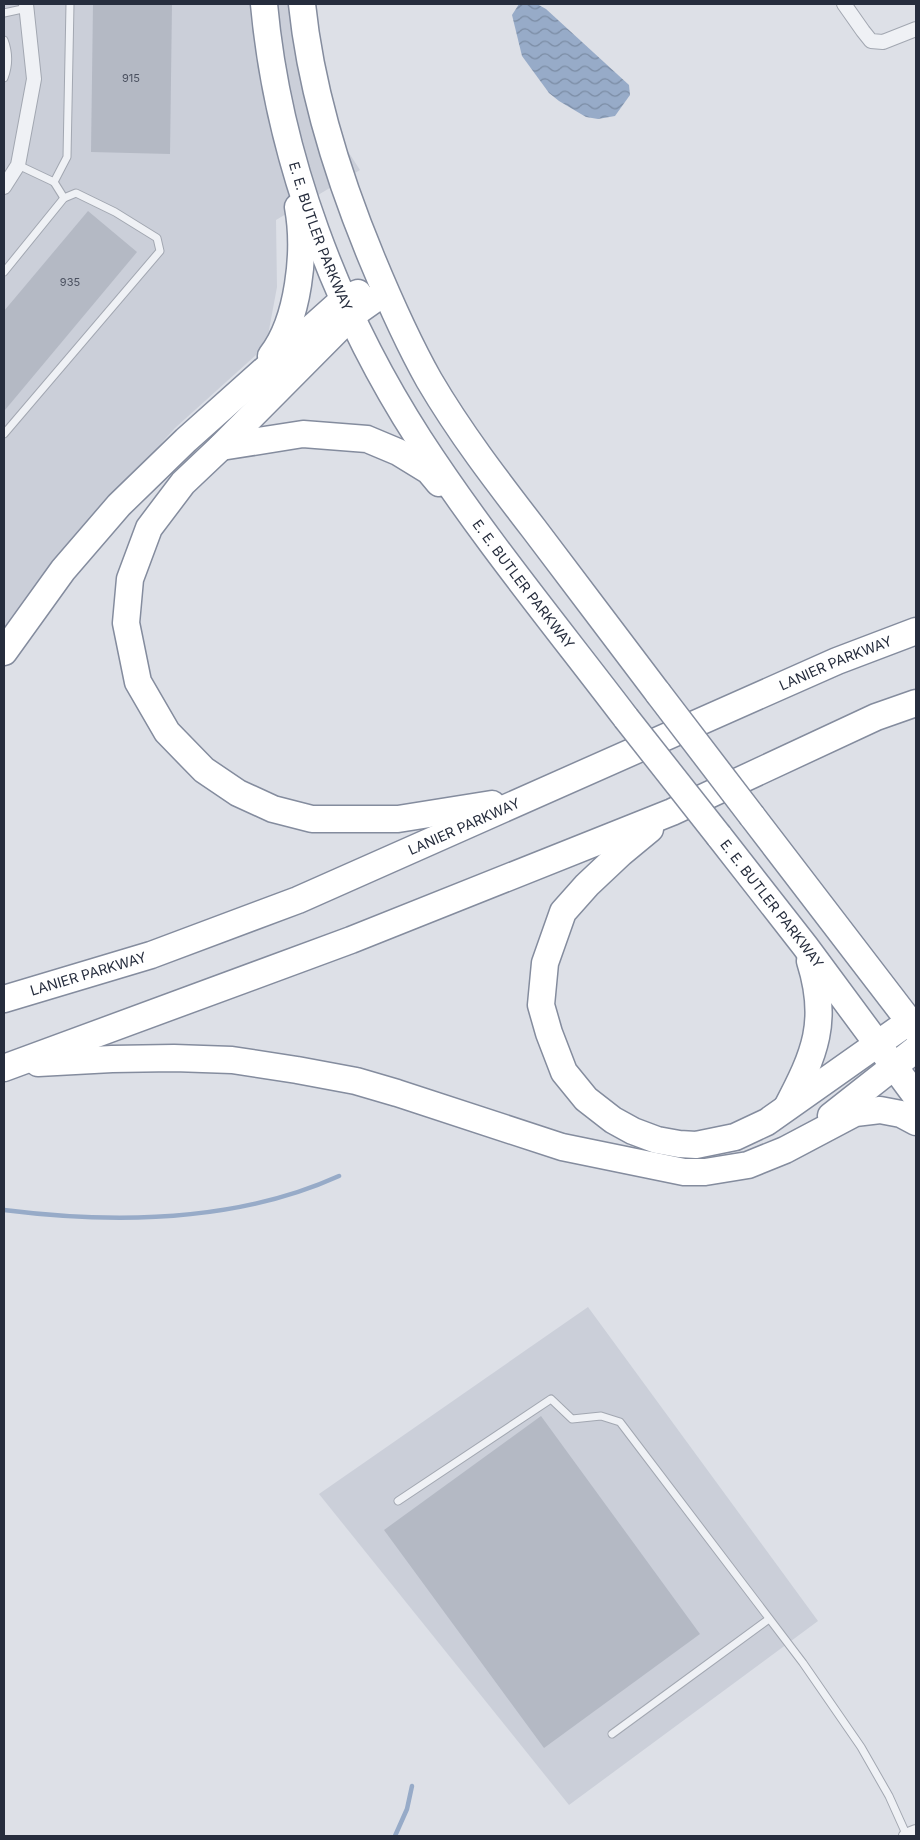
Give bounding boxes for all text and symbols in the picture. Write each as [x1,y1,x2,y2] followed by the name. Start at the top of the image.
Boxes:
[122,71,140,85] house number: 915
[286,160,357,314] street label: E. E. BUTLER PARKWAY
[60,275,80,289] house number: 935
[469,516,579,652] street label: E. E. BUTLER PARKWAY
[776,632,895,694] street label: LANIER PARKWAY
[405,794,523,858] street label: LANIER PARKWAY
[717,836,828,972] street label: E. E. BUTLER PARKWAY
[28,948,149,999] street label: LANIER PARKWAY

